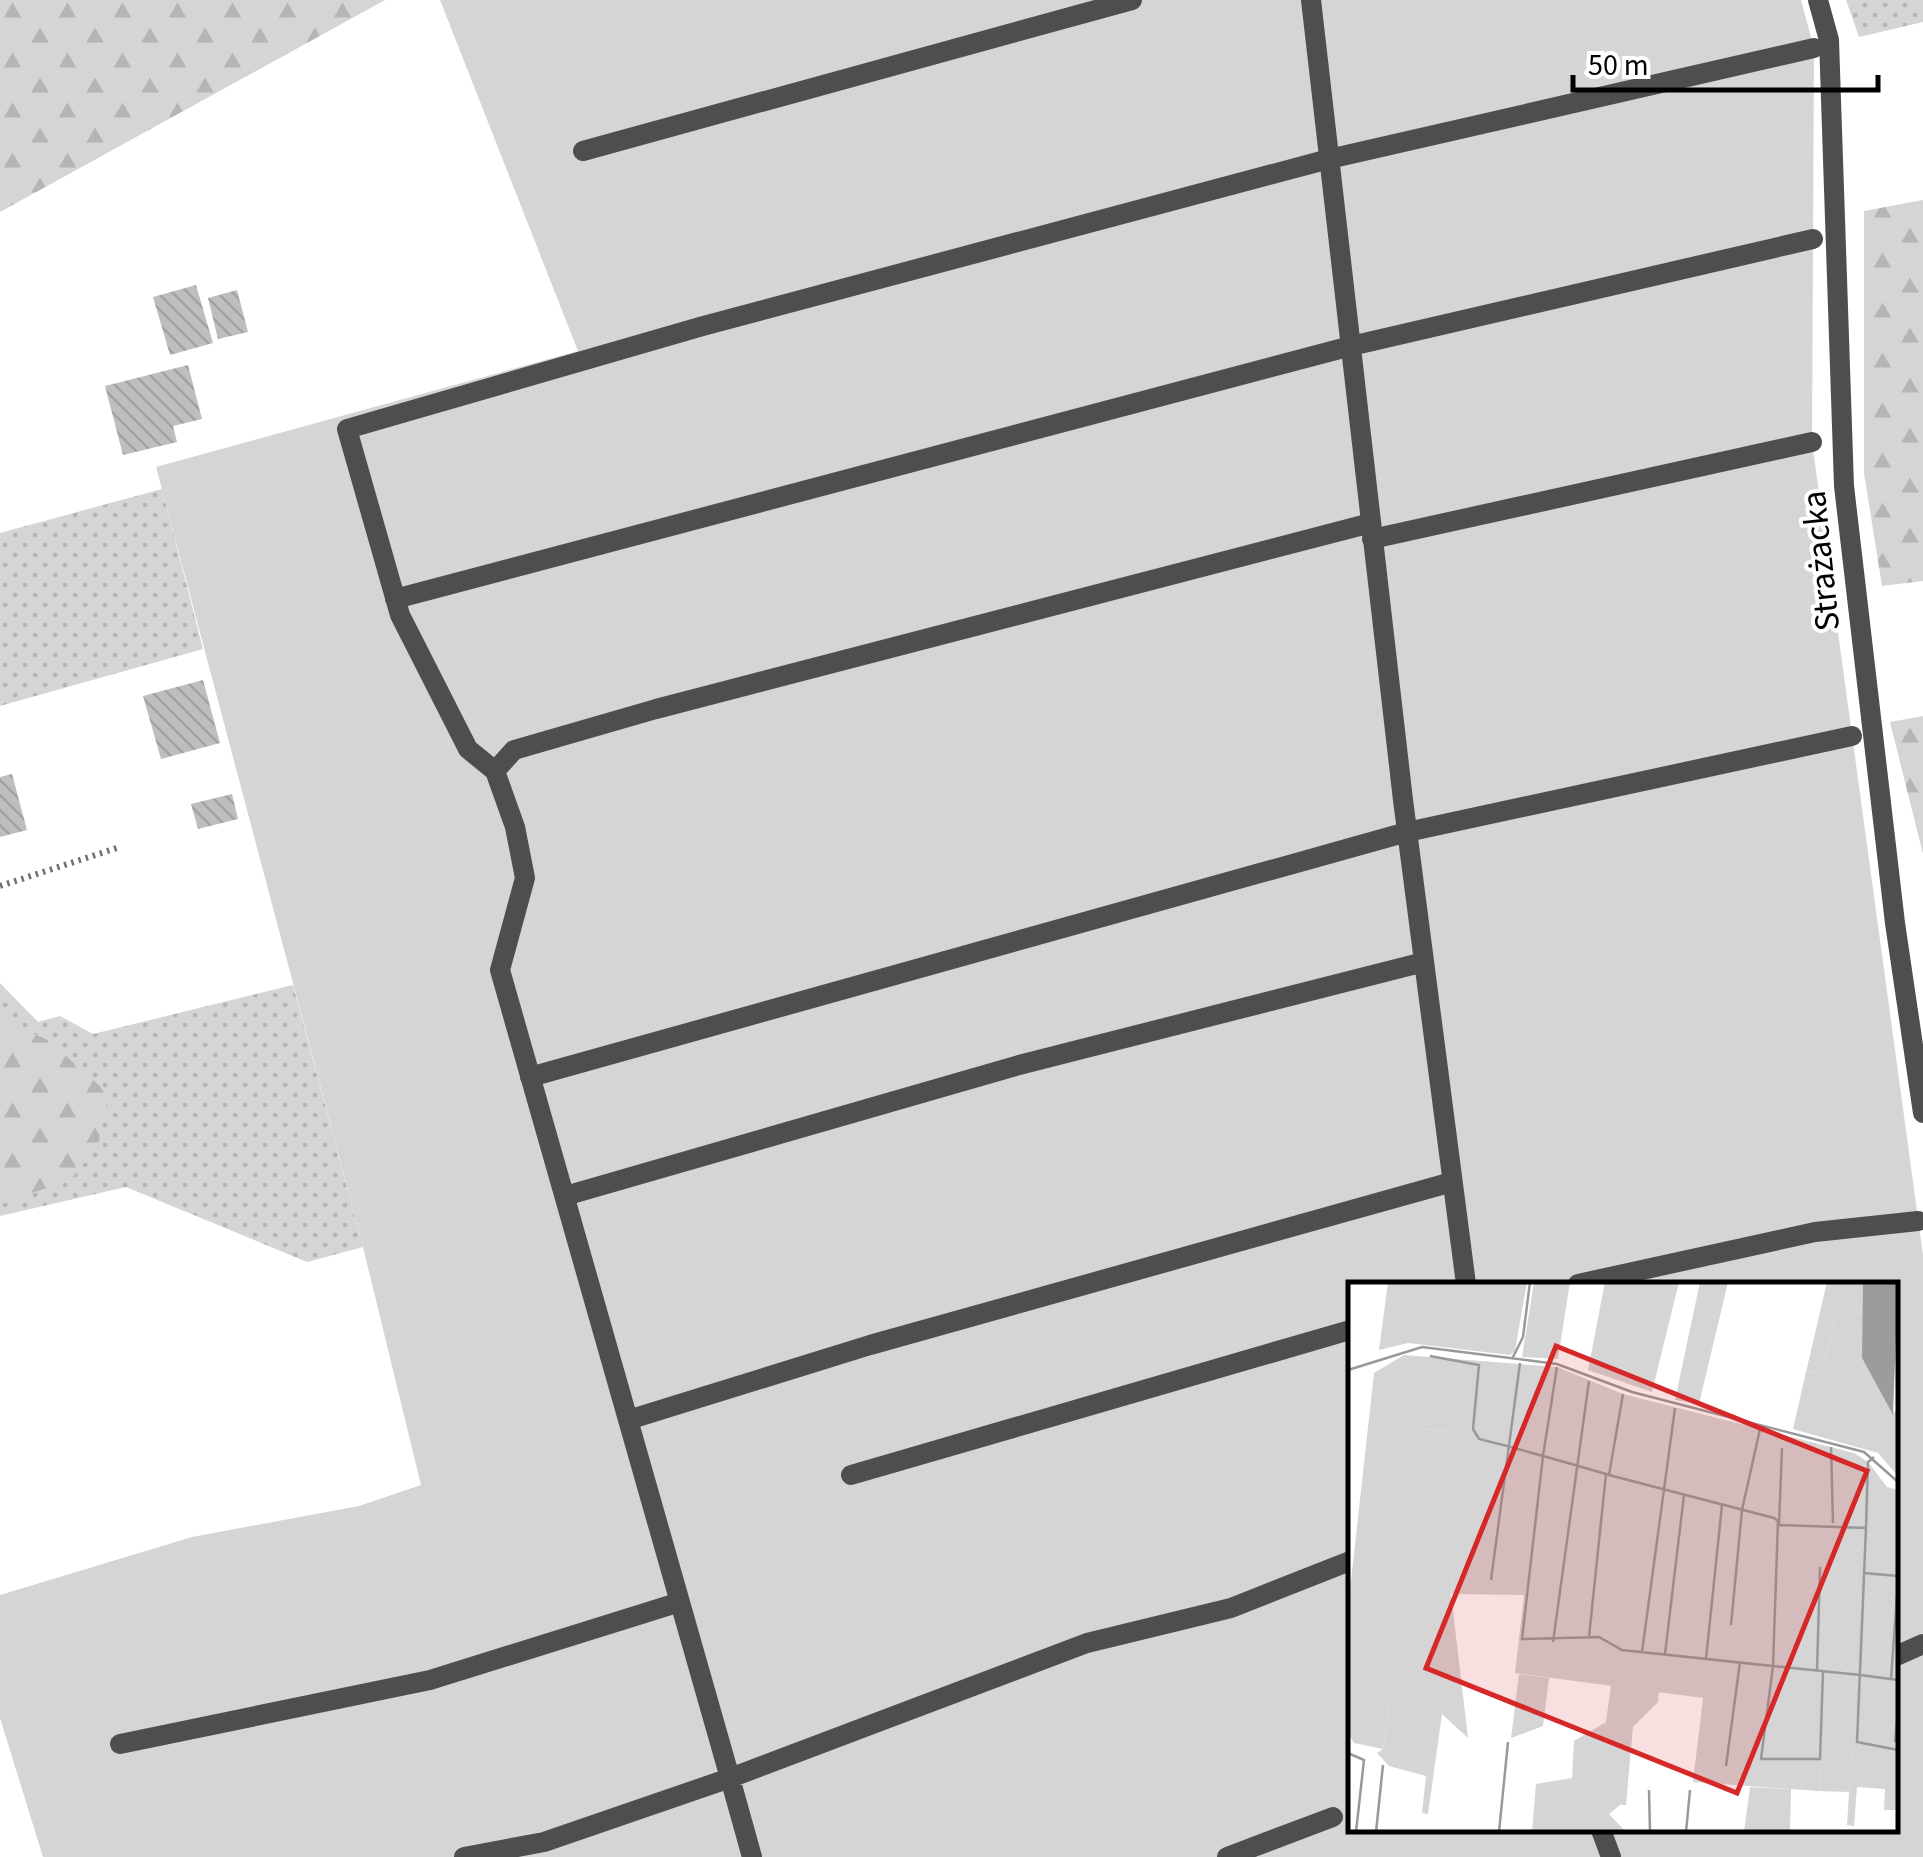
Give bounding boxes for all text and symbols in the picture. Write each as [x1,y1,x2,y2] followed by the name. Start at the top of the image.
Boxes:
[1573,30,1878,92] scale bar
[1588,44,1649,87] text: 50 m
[1789,488,1853,634] street label: Strażacka
[1348,1282,1898,1832] inset map

